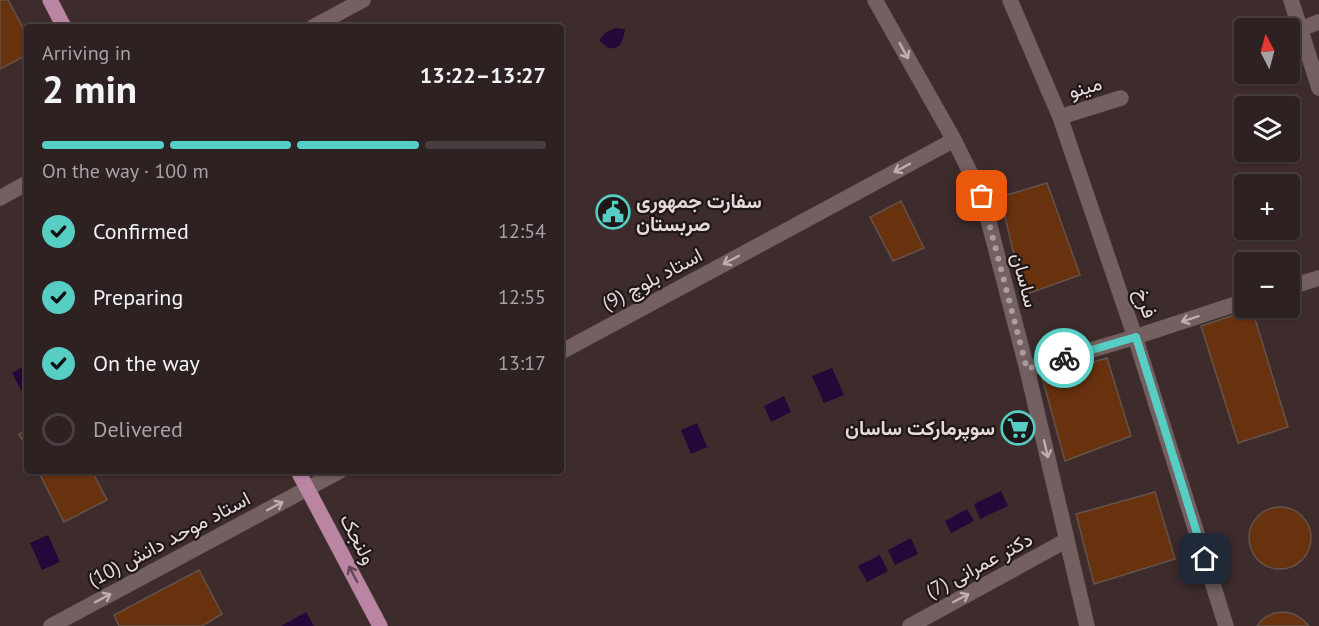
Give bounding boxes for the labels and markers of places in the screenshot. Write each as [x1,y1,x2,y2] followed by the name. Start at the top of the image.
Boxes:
[956,170,1007,221] pin
[636,188,762,237] place label: سفارت جمهوری صربستان
[595,194,631,230] public building icon: سفارت جمهوری صربستان
[1000,410,1036,446] supermarket icon: سوپرمارکت ساسان
[845,415,995,442] place label: سوپرمارکت ساسان
[1179,533,1230,584] pin

